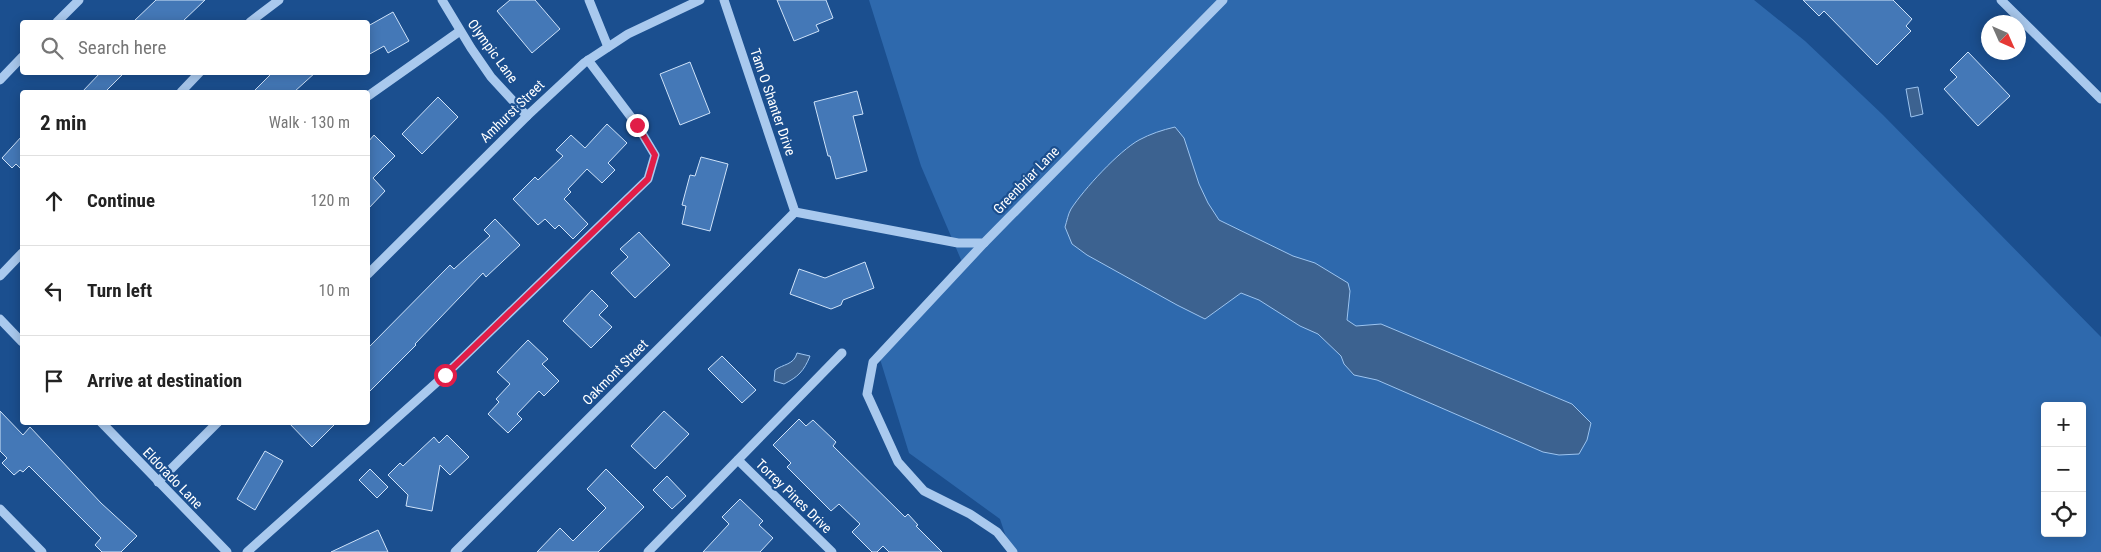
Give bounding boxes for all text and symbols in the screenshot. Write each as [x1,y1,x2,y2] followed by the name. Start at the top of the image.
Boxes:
[1981,15,2026,60] north arrow
[465,16,522,86] street label: Olympic Lane
[20,20,370,75] search box
[38,34,66,62] icon: search
[78,36,166,59] text: Search here
[747,46,799,158] street label: Tam O Shanter Drive
[477,76,547,146] street label: Amhurst Street
[40,111,87,135] text: 2 min
[269,113,350,132] text: Walk · 130 m
[626,114,649,137] route end
[990,143,1062,217] street label: Greenbriar Lane
[40,187,68,215] icon: ahead
[87,189,155,212] text: Continue
[311,191,350,210] text: 120 m
[40,277,68,305] icon: left
[87,279,152,302] text: Turn left
[318,281,350,300] text: 10 m
[579,336,651,408] street label: Oakmont Street
[434,364,457,387] route start
[40,367,68,395] icon: arrive
[87,369,242,392] text: Arrive at destination
[2041,402,2086,537] map controls
[2041,402,2086,447] button: +
[140,444,206,512] street label: Eldorado Lane
[2041,447,2086,492] button: −
[753,456,836,537] street label: Torrey Pines Drive
[2041,492,2086,537] button: locate

